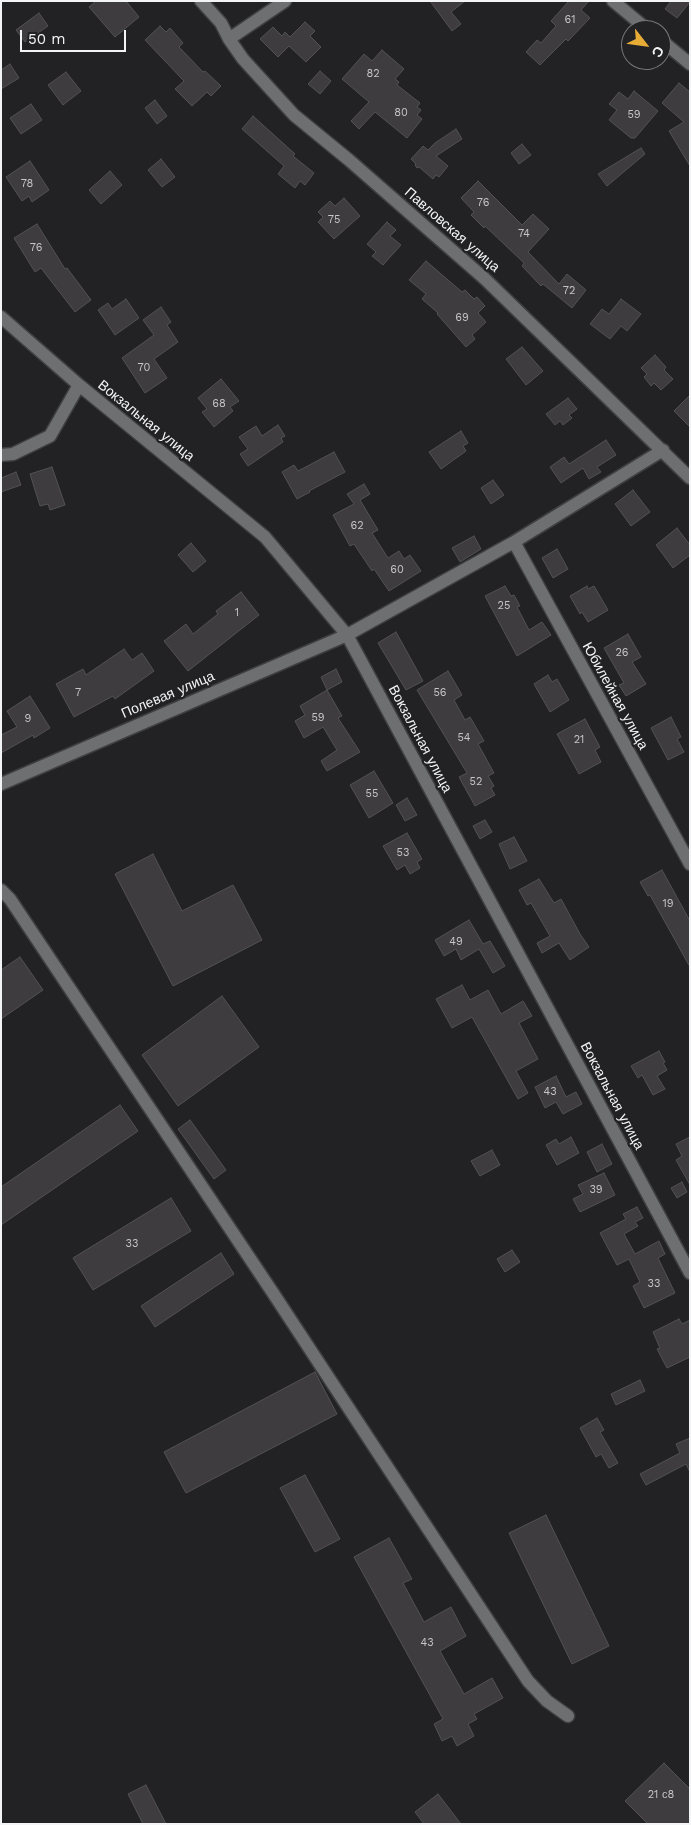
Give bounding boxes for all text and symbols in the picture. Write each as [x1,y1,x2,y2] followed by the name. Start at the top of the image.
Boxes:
[565,13,575,27] house number: 61
[22,20,129,52] scale bar
[621,20,671,70] north arrow
[28,30,65,48] text: 50 m
[649,44,668,60] text: С
[366,67,380,81] house number: 82
[394,106,408,120] house number: 80
[627,108,641,122] house number: 59
[21,177,33,191] house number: 78
[401,184,503,276] street label: Павловская улица
[477,196,489,210] house number: 76
[328,213,340,227] house number: 75
[518,227,530,241] house number: 74
[30,241,42,255] house number: 76
[563,284,575,298] house number: 72
[455,311,469,325] house number: 69
[138,361,150,375] house number: 70
[94,377,198,465] street label: Вокзальная улица
[212,397,226,411] house number: 68
[350,519,364,533] house number: 62
[390,563,404,577] house number: 60
[498,599,510,613] house number: 25
[235,606,239,620] house number: 1
[579,639,651,753] street label: Юбилейная улица
[615,646,629,660] house number: 26
[119,668,217,722] street label: Полевая улица
[385,682,455,796] street label: Вокзальная улица
[75,686,81,700] house number: 7
[433,686,447,700] house number: 56
[311,711,325,725] house number: 59
[25,712,31,726] house number: 9
[457,731,471,745] house number: 54
[574,733,584,747] house number: 21
[470,775,482,789] house number: 52
[366,787,378,801] house number: 55
[397,846,409,860] house number: 53
[662,897,674,911] house number: 19
[449,935,463,949] house number: 49
[577,1039,647,1153] street label: Вокзальная улица
[543,1085,557,1099] house number: 43
[589,1183,603,1197] house number: 39
[126,1237,138,1251] house number: 33
[648,1277,660,1291] house number: 33
[420,1636,434,1650] house number: 43
[648,1788,674,1802] house number: 21 с8

